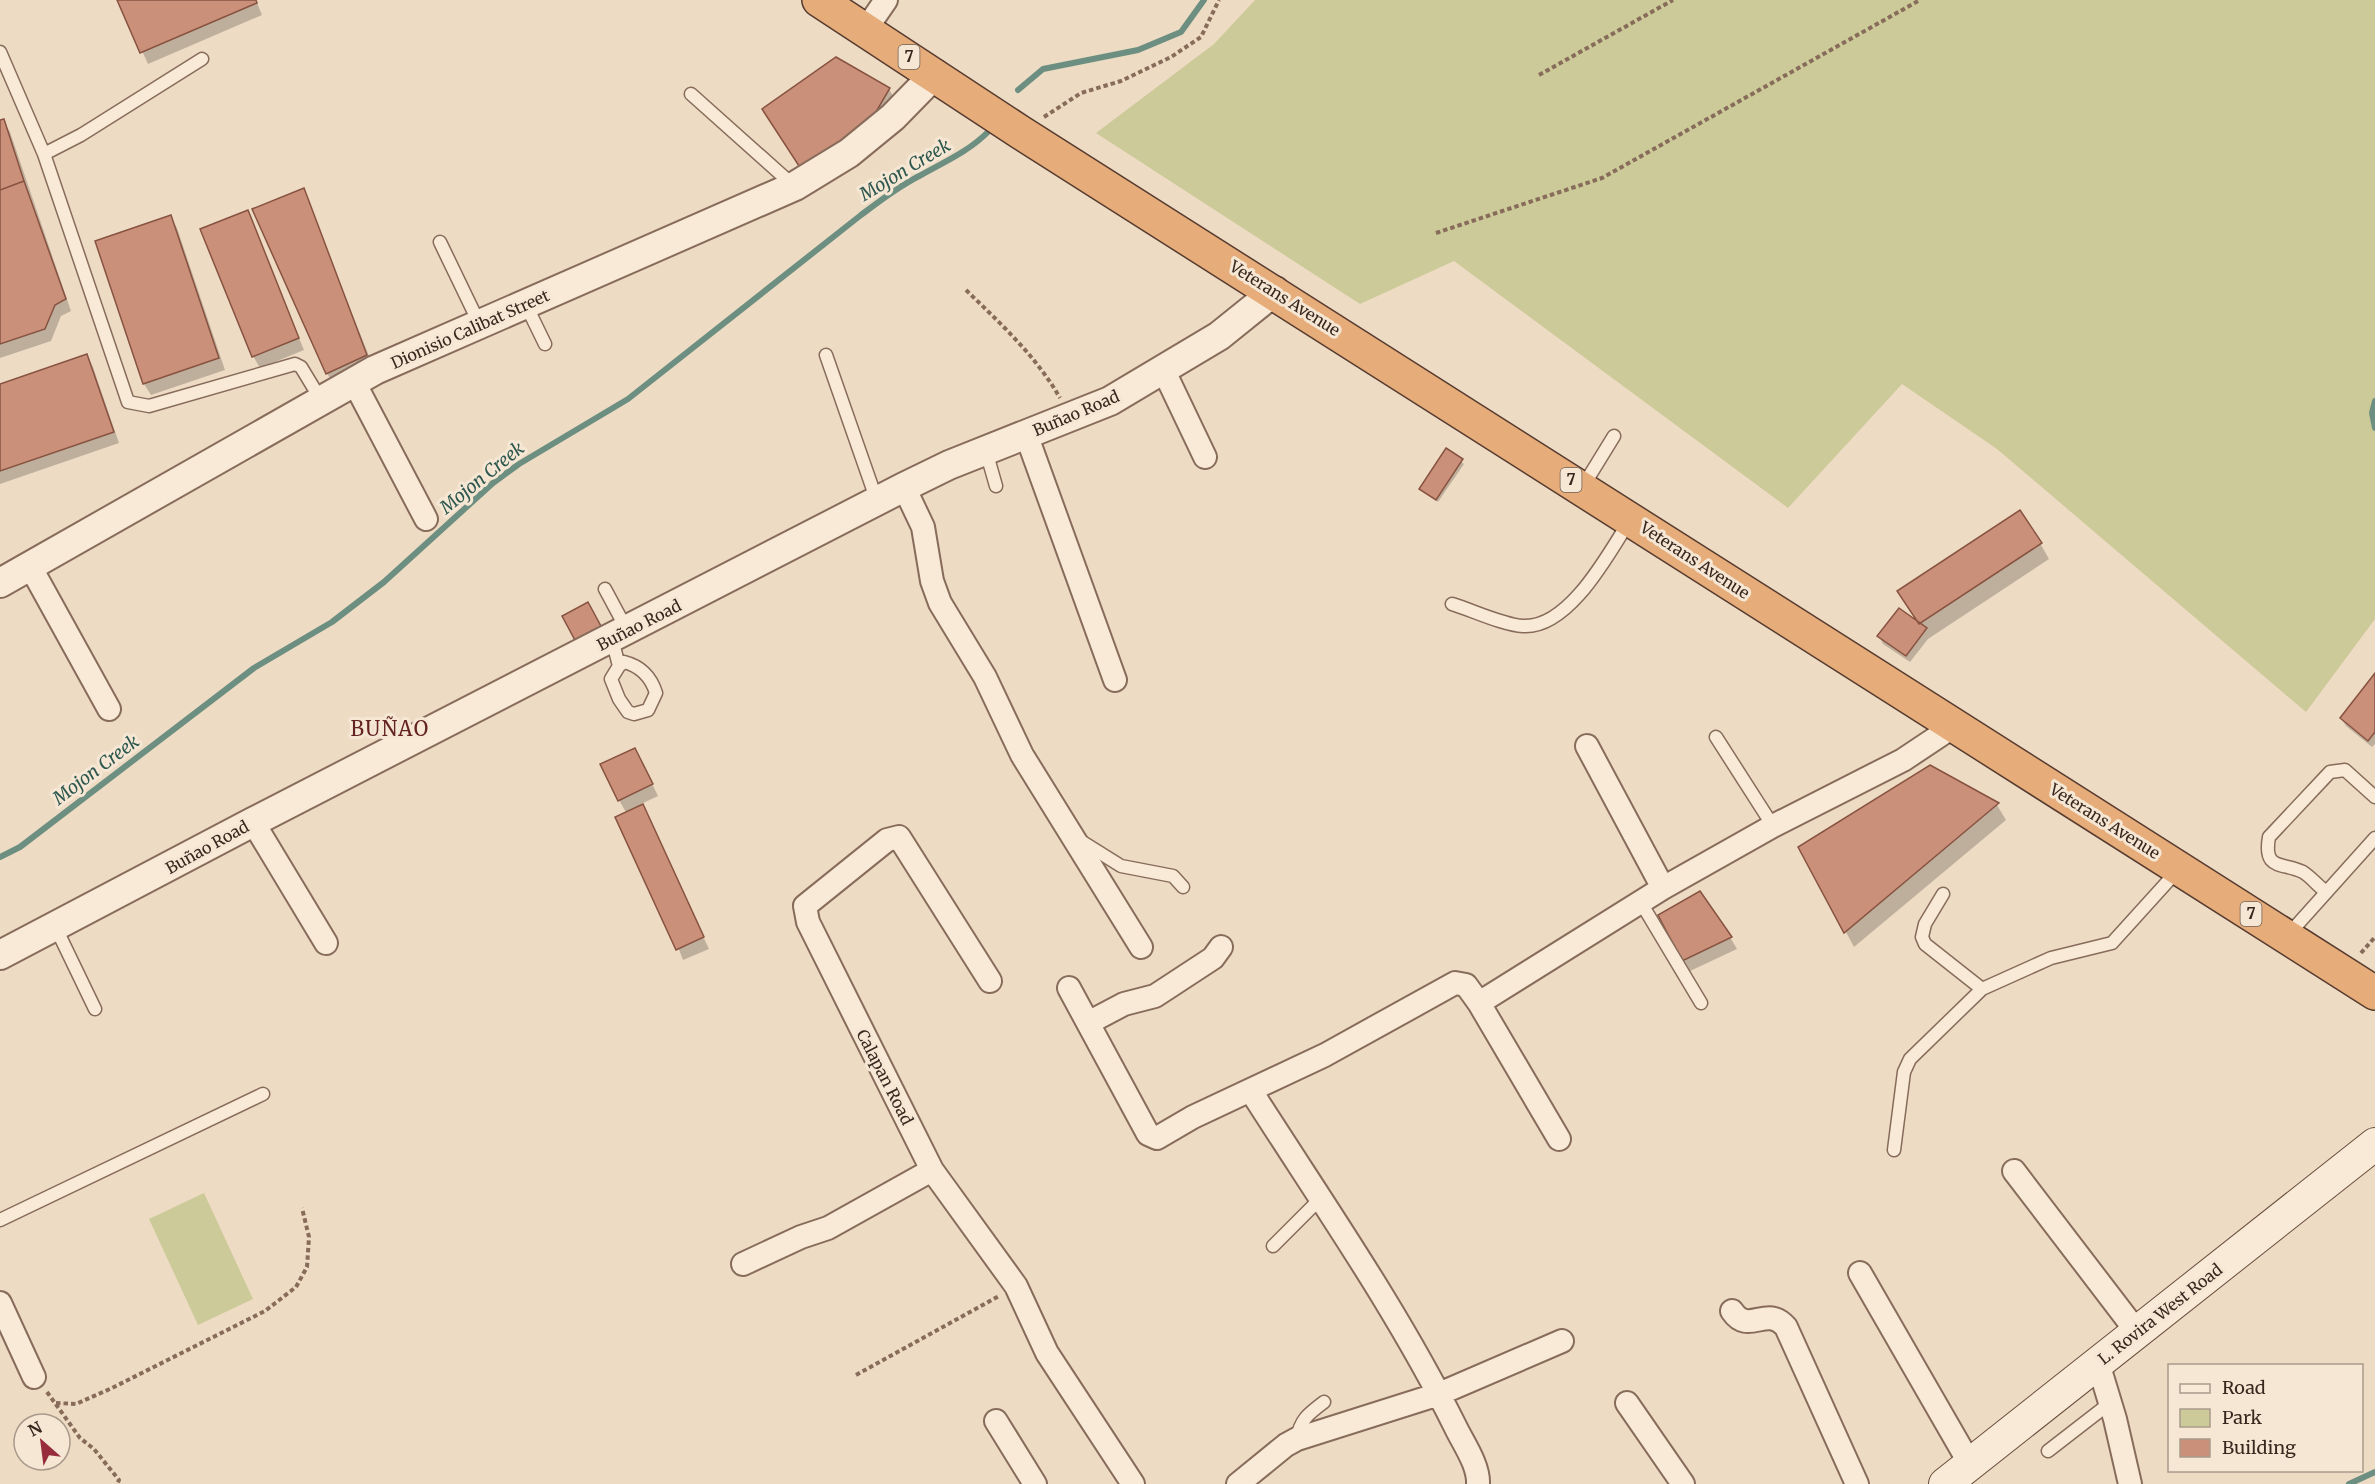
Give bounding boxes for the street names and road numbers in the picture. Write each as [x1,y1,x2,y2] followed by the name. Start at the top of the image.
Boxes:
[898,45,920,69] road number: 7
[1225,255,1344,340] street label: Veterans Avenue
[388,285,553,373] street label: Dionisio Calibat Street
[1030,386,1123,440] street label: Buñao Road
[1560,468,1582,492] road number: 7
[1636,517,1753,603] street label: Veterans Avenue
[594,595,685,655] street label: Buñao Road
[2045,778,2164,863] street label: Veterans Avenue
[162,816,252,878] street label: Buñao Road
[2240,902,2262,926] road number: 7
[852,1026,918,1128] street label: Calapan Road
[2094,1259,2226,1369] street label: L. Rovira West Road

